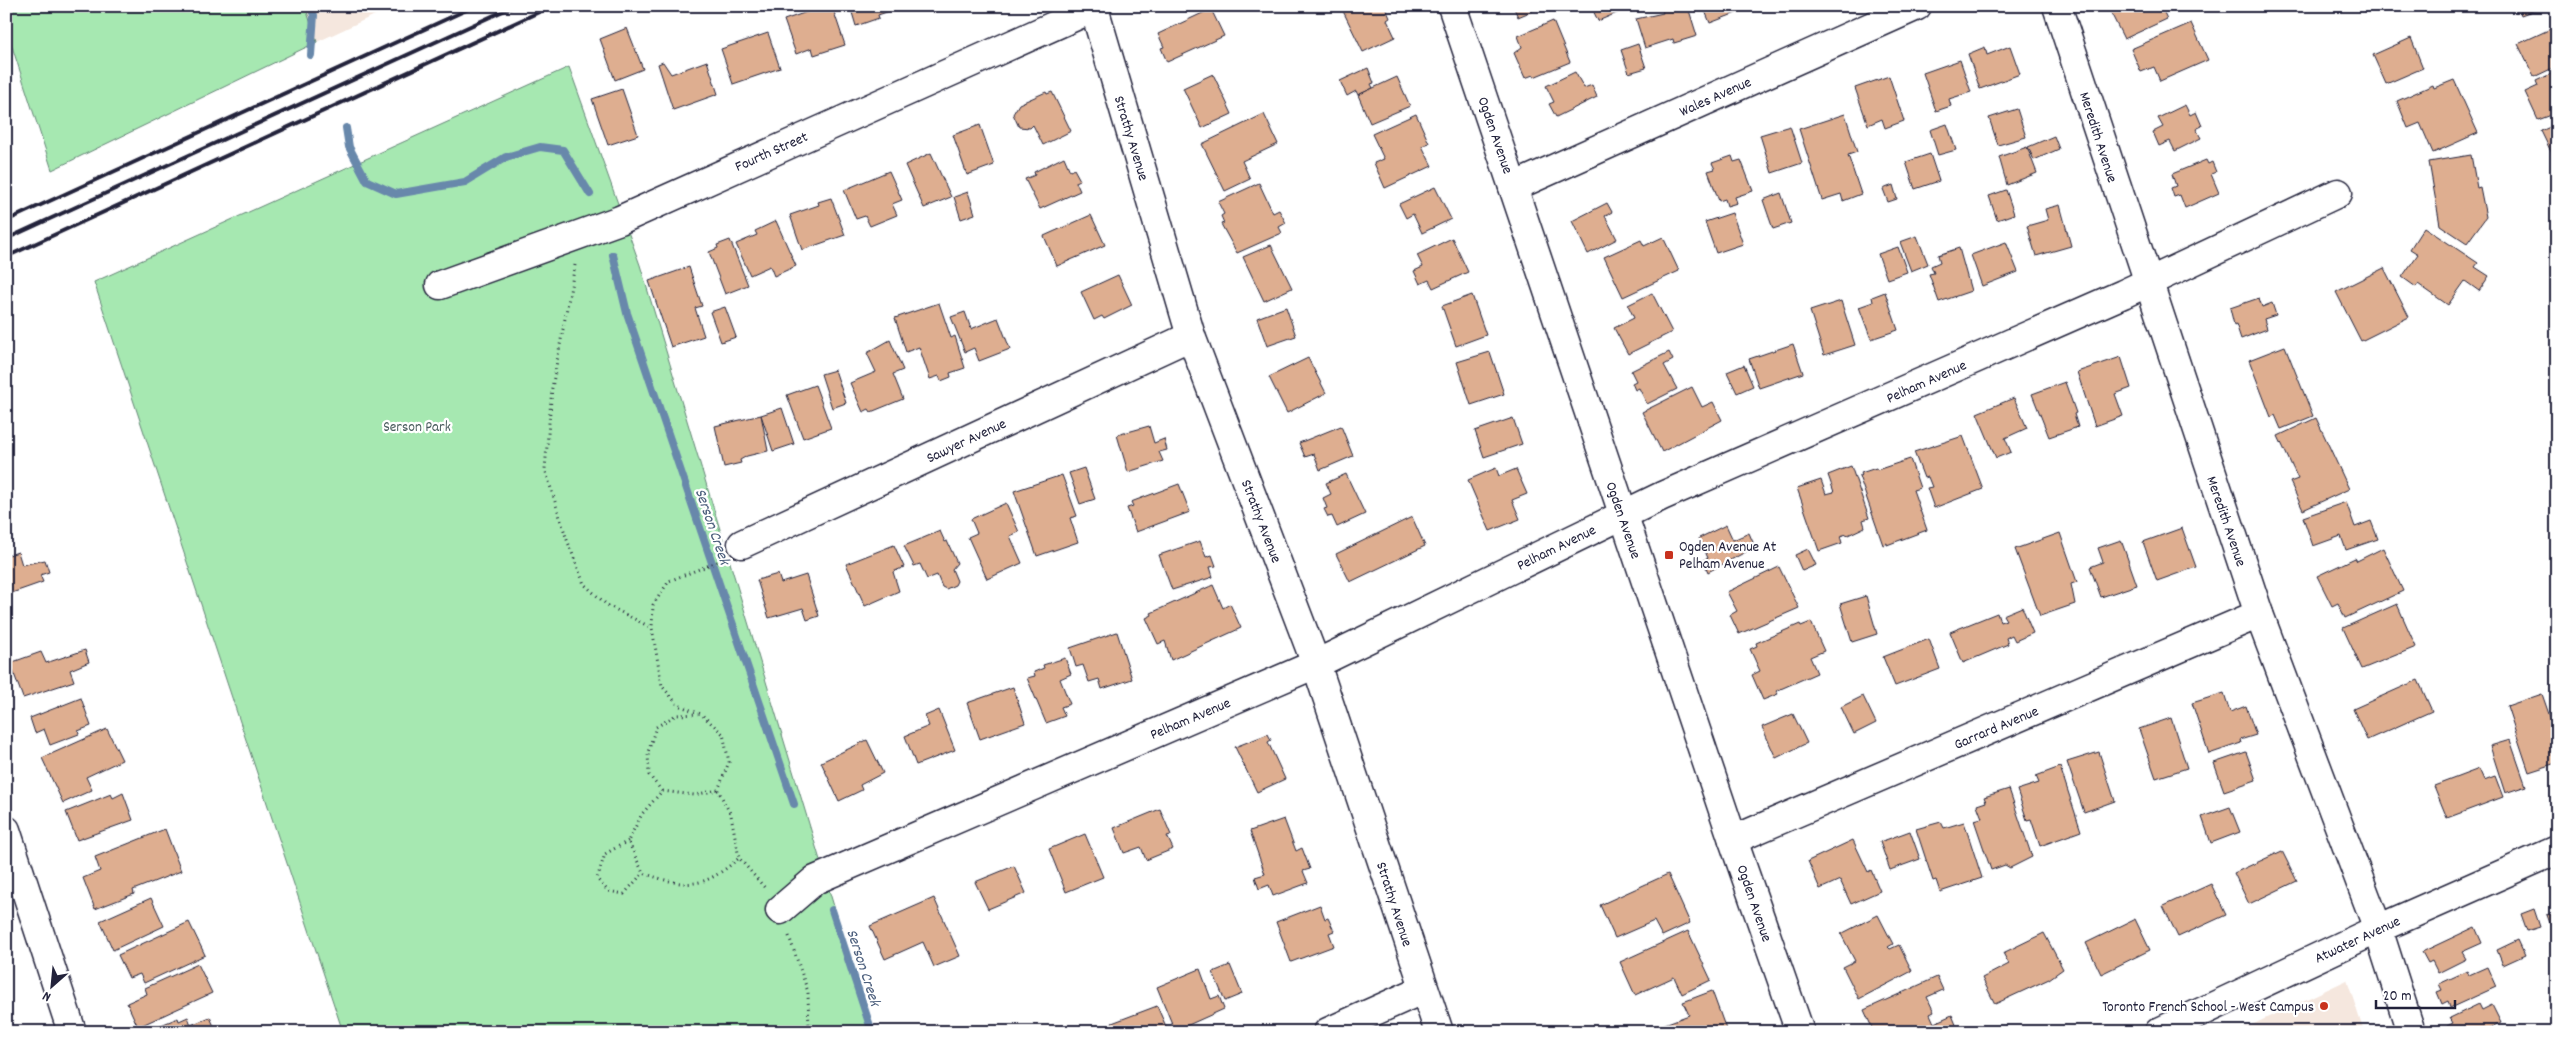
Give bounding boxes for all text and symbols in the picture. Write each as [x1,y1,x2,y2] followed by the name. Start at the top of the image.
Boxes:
[1676,72,1756,123] street label: Wales Avenue
[2072,89,2122,186] street label: Meredith Avenue
[1107,93,1154,184] street label: Strathy Avenue
[1471,94,1518,178] street label: Ogden Avenue
[732,127,812,179] street label: Fourth Street
[1883,355,1971,410] street label: Pelham Avenue
[923,413,1011,470] street label: Sawyer Avenue
[383,417,451,439] park label: Serson Park
[2199,474,2251,570] street label: Meredith Avenue
[1234,477,1286,567] street label: Strathy Avenue
[1599,479,1646,563] street label: Ogden Avenue
[688,486,736,569] water label: Serson Creek
[1514,520,1601,577] street label: Pelham Avenue
[1679,537,1777,576] place label: Ogden Avenue At Pelham Avenue
[1663,549,1675,561] marker: Ogden Avenue At Pelham Avenue
[1147,693,1235,747] street label: Pelham Avenue
[1951,701,2043,757] street label: Garrard Avenue
[1369,860,1417,950] street label: Strathy Avenue
[1730,862,1777,946] street label: Ogden Avenue
[2311,911,2405,970] street label: Atwater Avenue
[839,926,886,1010] water label: Serson Creek
[28,960,78,1010] north arrow
[2376,978,2454,1010] scale bar
[39,985,55,1006] text: N
[2383,986,2411,1008] text: 20 m
[2102,997,2314,1019] place label: Toronto French School - West Campus
[2318,1000,2330,1012] marker: Toronto French School - West Campus

